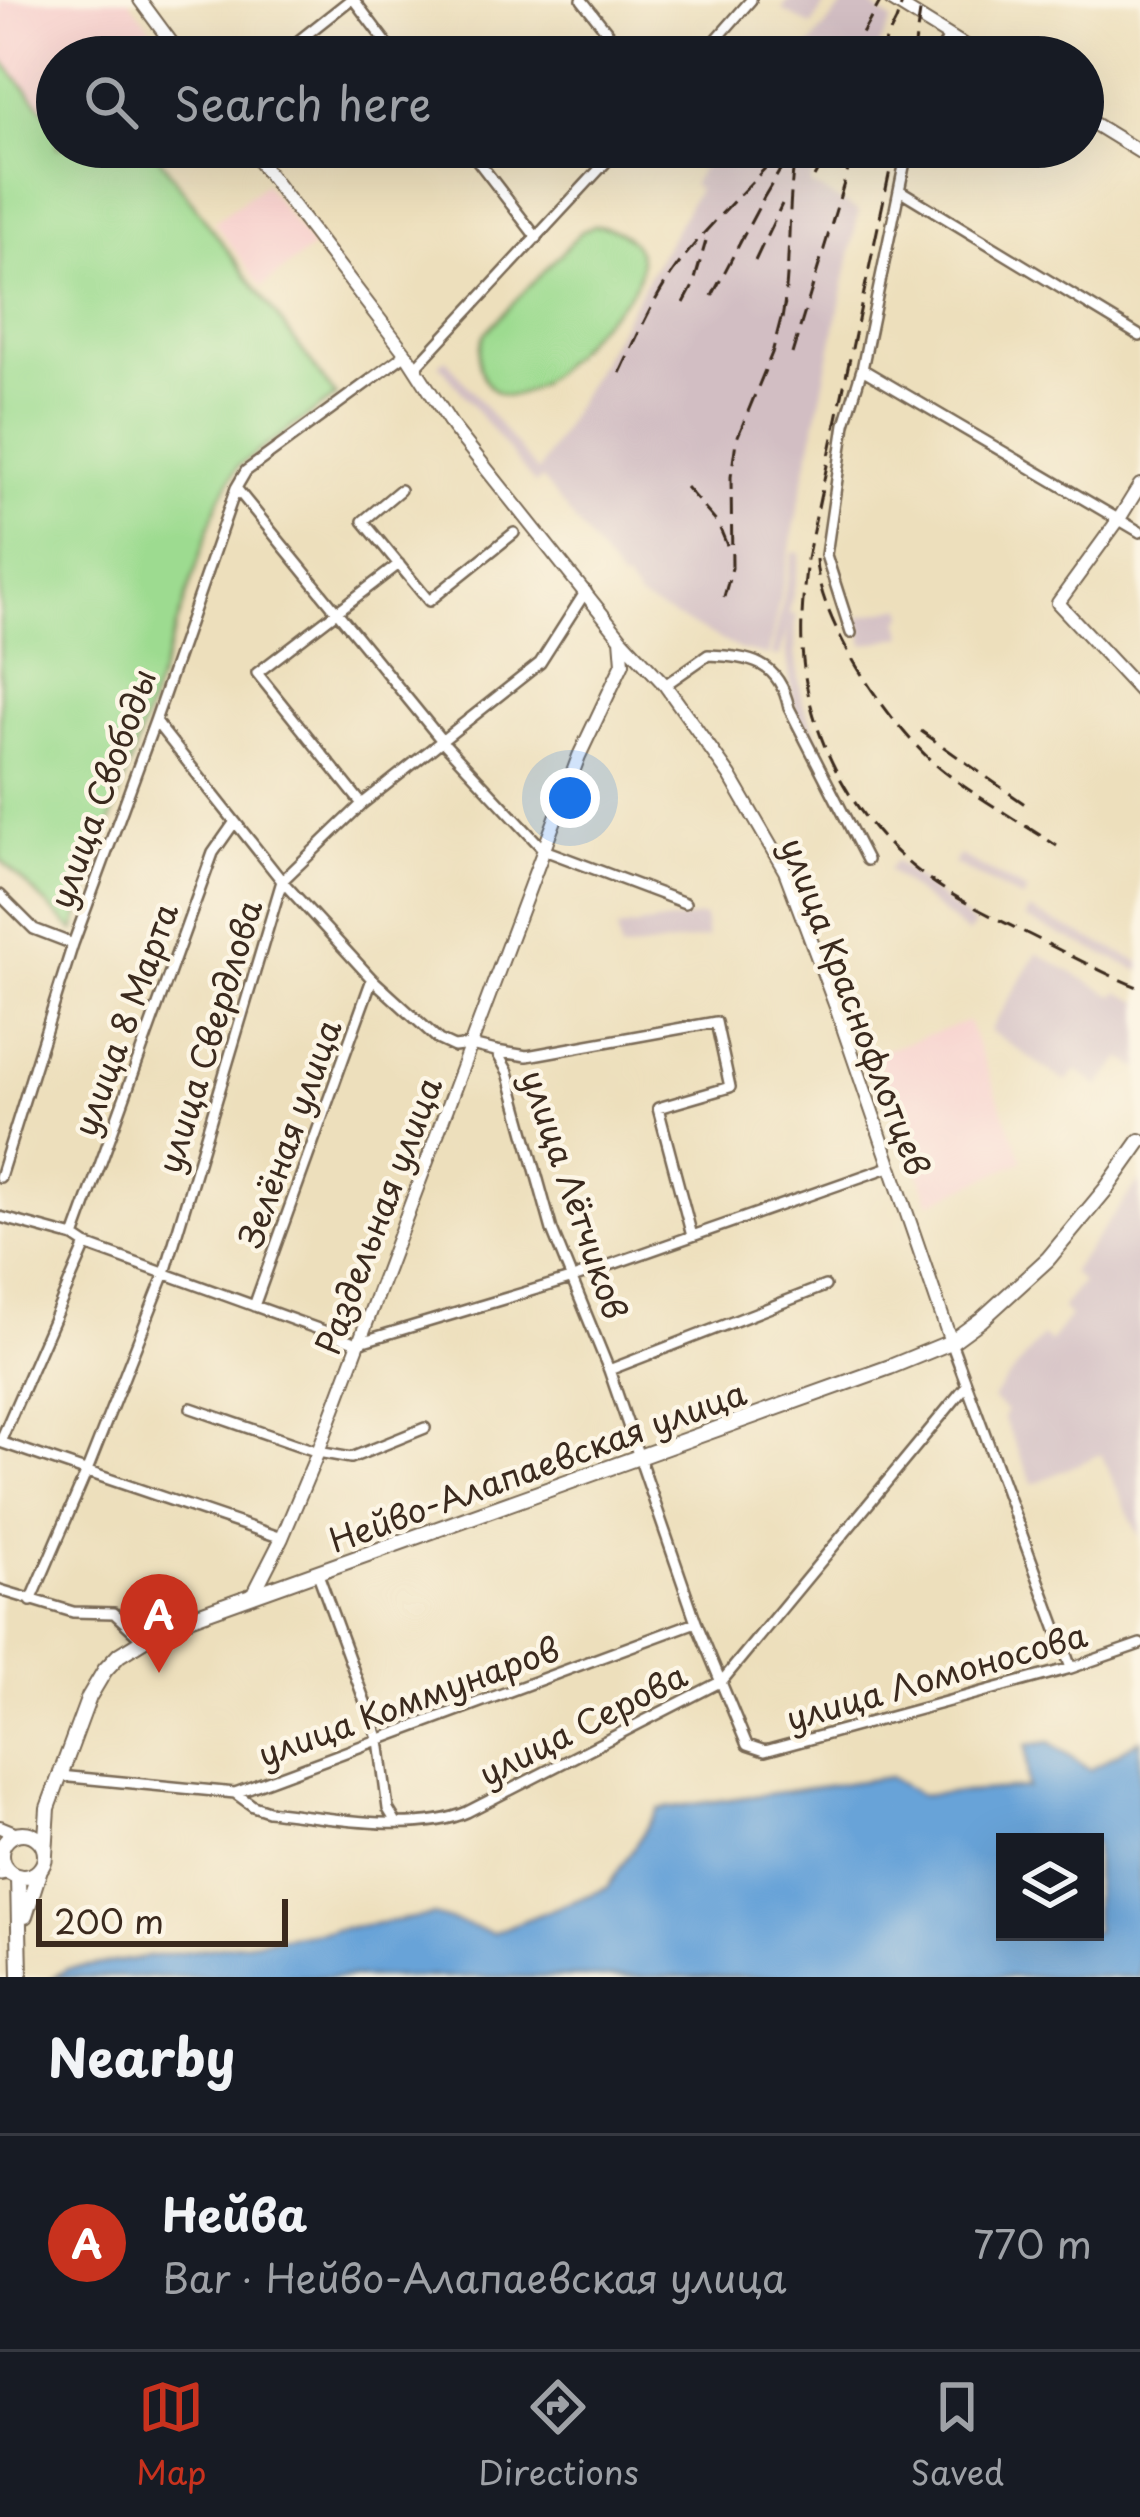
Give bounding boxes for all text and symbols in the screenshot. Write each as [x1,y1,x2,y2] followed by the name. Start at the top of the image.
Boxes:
[36,36,1104,168] search box
[174,68,431,136] text: Search here
[78,69,144,135] icon: search
[34,661,168,915] street label: улица Свободы
[540,768,600,828] your location
[769,830,945,1182] street label: улица Краснофлотцев
[143,893,273,1179] street label: улица Свердлова
[59,895,190,1142] street label: улица 8 Марта
[224,1012,353,1254] street label: Зелёная улица
[510,1063,642,1325] street label: улица Лётчиков
[301,1069,453,1361] street label: Раздельная улица
[321,1366,753,1564] street label: Нейво-Алапаевская улица
[120,1574,198,1673] pin: A
[780,1608,1093,1742] street label: улица Ломоносова
[250,1622,566,1778] street label: улица Коммунаров
[469,1649,695,1797] street label: улица Серова
[996,1833,1104,1941] map controls
[996,1833,1104,1941] button: layers
[36,1893,288,1946] scale bar
[54,1895,164,1945] text: 200 m
[48,2017,235,2094] text: Nearby
[162,2179,308,2247] text: Нейва
[72,2213,102,2272] text: A
[973,2213,1092,2272] text: 770 m
[162,2247,787,2306] text: Bar · Нейво-Алапаевская улица
[136,2374,206,2496] tab: Map
[478,2374,639,2496] tab: Directions
[910,2374,1004,2496] tab: Saved

